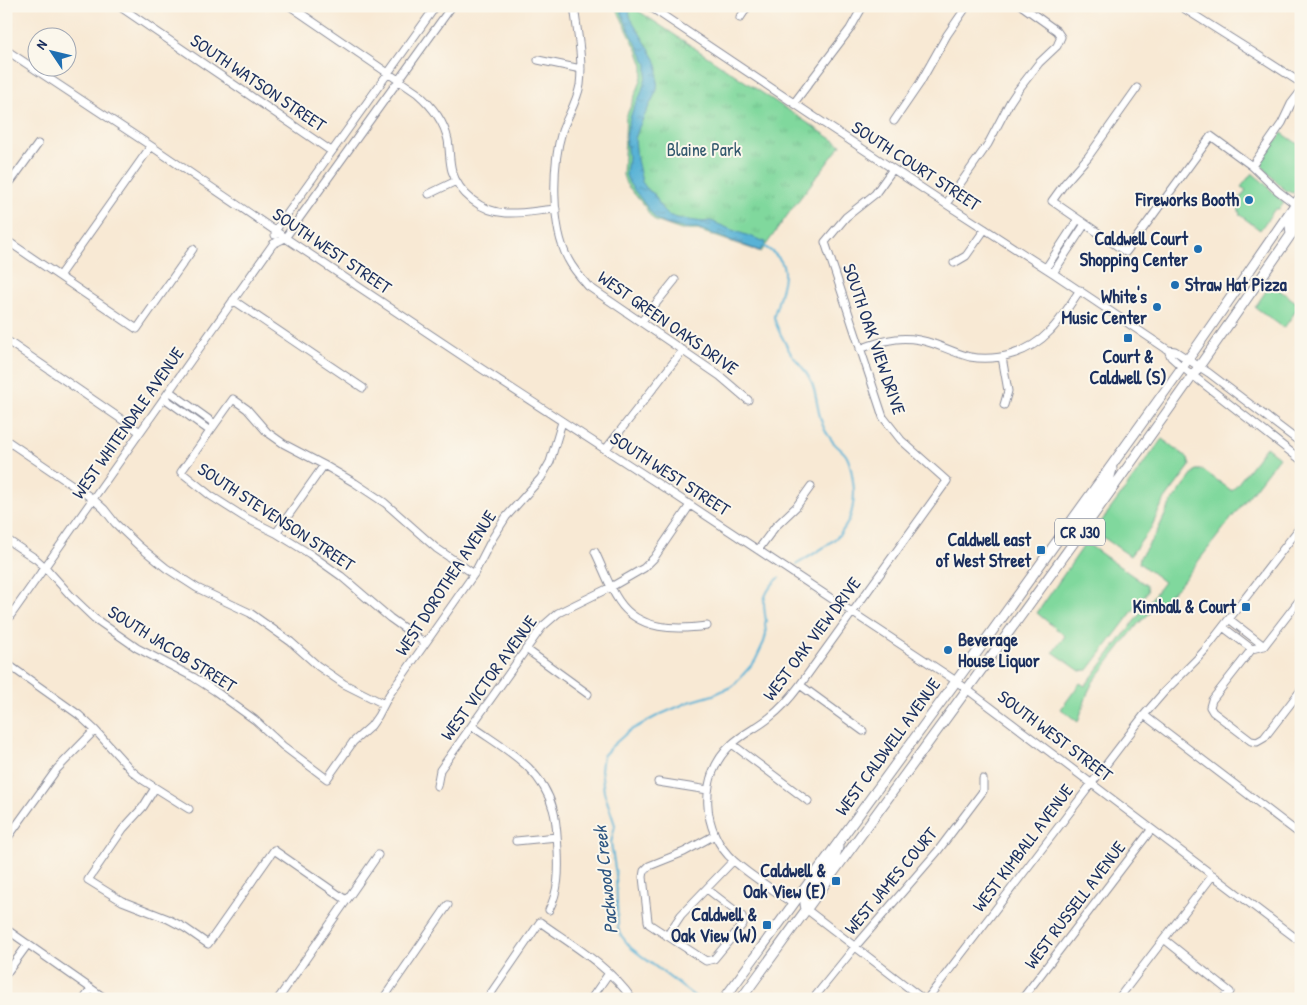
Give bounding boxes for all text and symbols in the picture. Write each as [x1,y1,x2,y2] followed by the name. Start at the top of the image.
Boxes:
[28,28,78,78] north arrow
[186,28,332,138] street label: SOUTH WATSON STREET
[31,35,51,53] text: N
[847,115,986,217] street label: SOUTH COURT STREET
[667,137,742,162] park label: Blaine Park
[1135,187,1239,212] place label: Fireworks Booth
[1243,194,1255,206] marker: Fireworks Booth
[268,202,397,300] street label: SOUTH WEST STREET
[1080,226,1189,273] place label: Caldwell Court Shopping Center
[1192,243,1204,255] marker: Caldwell Court Shopping Center
[837,260,912,418] street label: SOUTH OAK VIEW DRIVE
[593,265,743,380] street label: WEST GREEN OAKS DRIVE
[1185,272,1288,297] place label: Straw Hat Pizza
[1169,279,1181,291] marker: Straw Hat Pizza
[1062,284,1147,330] place label: White's Music Center
[1151,301,1163,313] marker: White's Music Center
[1122,332,1134,344] marker: Court & Caldwell (S)
[66,342,189,504] street label: WEST WHITENDALE AVENUE
[1090,344,1166,390] place label: Court & Caldwell (S)
[605,425,736,522] street label: SOUTH WEST STREET
[193,456,360,577] street label: SOUTH STEVENSON STREET
[389,505,502,660] street label: WEST DOROTHEA AVENUE
[1055,518,1105,546] road number: CR J30
[936,527,1032,573] place label: Caldwell east of West Street
[1035,544,1047,556] marker: Caldwell east of West Street
[757,572,866,706] street label: WEST OAK VIEW DRIVE
[1133,594,1237,619] place label: Kimball & Court
[103,599,242,698] street label: SOUTH JACOB STREET
[1240,601,1252,613] marker: Kimball & Court
[435,610,543,745] street label: WEST VICTOR AVENUE
[958,627,1040,674] place label: Beverage House Liquor
[942,644,954,656] marker: Beverage House Liquor
[829,673,946,821] street label: WEST CALDWELL AVENUE
[993,684,1118,788] street label: SOUTH WEST STREET
[966,779,1079,917] street label: WEST KIMBALL AVENUE
[838,821,943,940] street label: WEST JAMES COURT
[586,823,624,935] water label: Packwood Creek
[1018,836,1131,974] street label: WEST RUSSELL AVENUE
[743,858,826,904] place label: Caldwell & Oak View (E)
[830,875,842,887] marker: Caldwell & Oak View (E)
[671,902,757,948] place label: Caldwell & Oak View (W)
[761,919,773,931] marker: Caldwell & Oak View (W)

